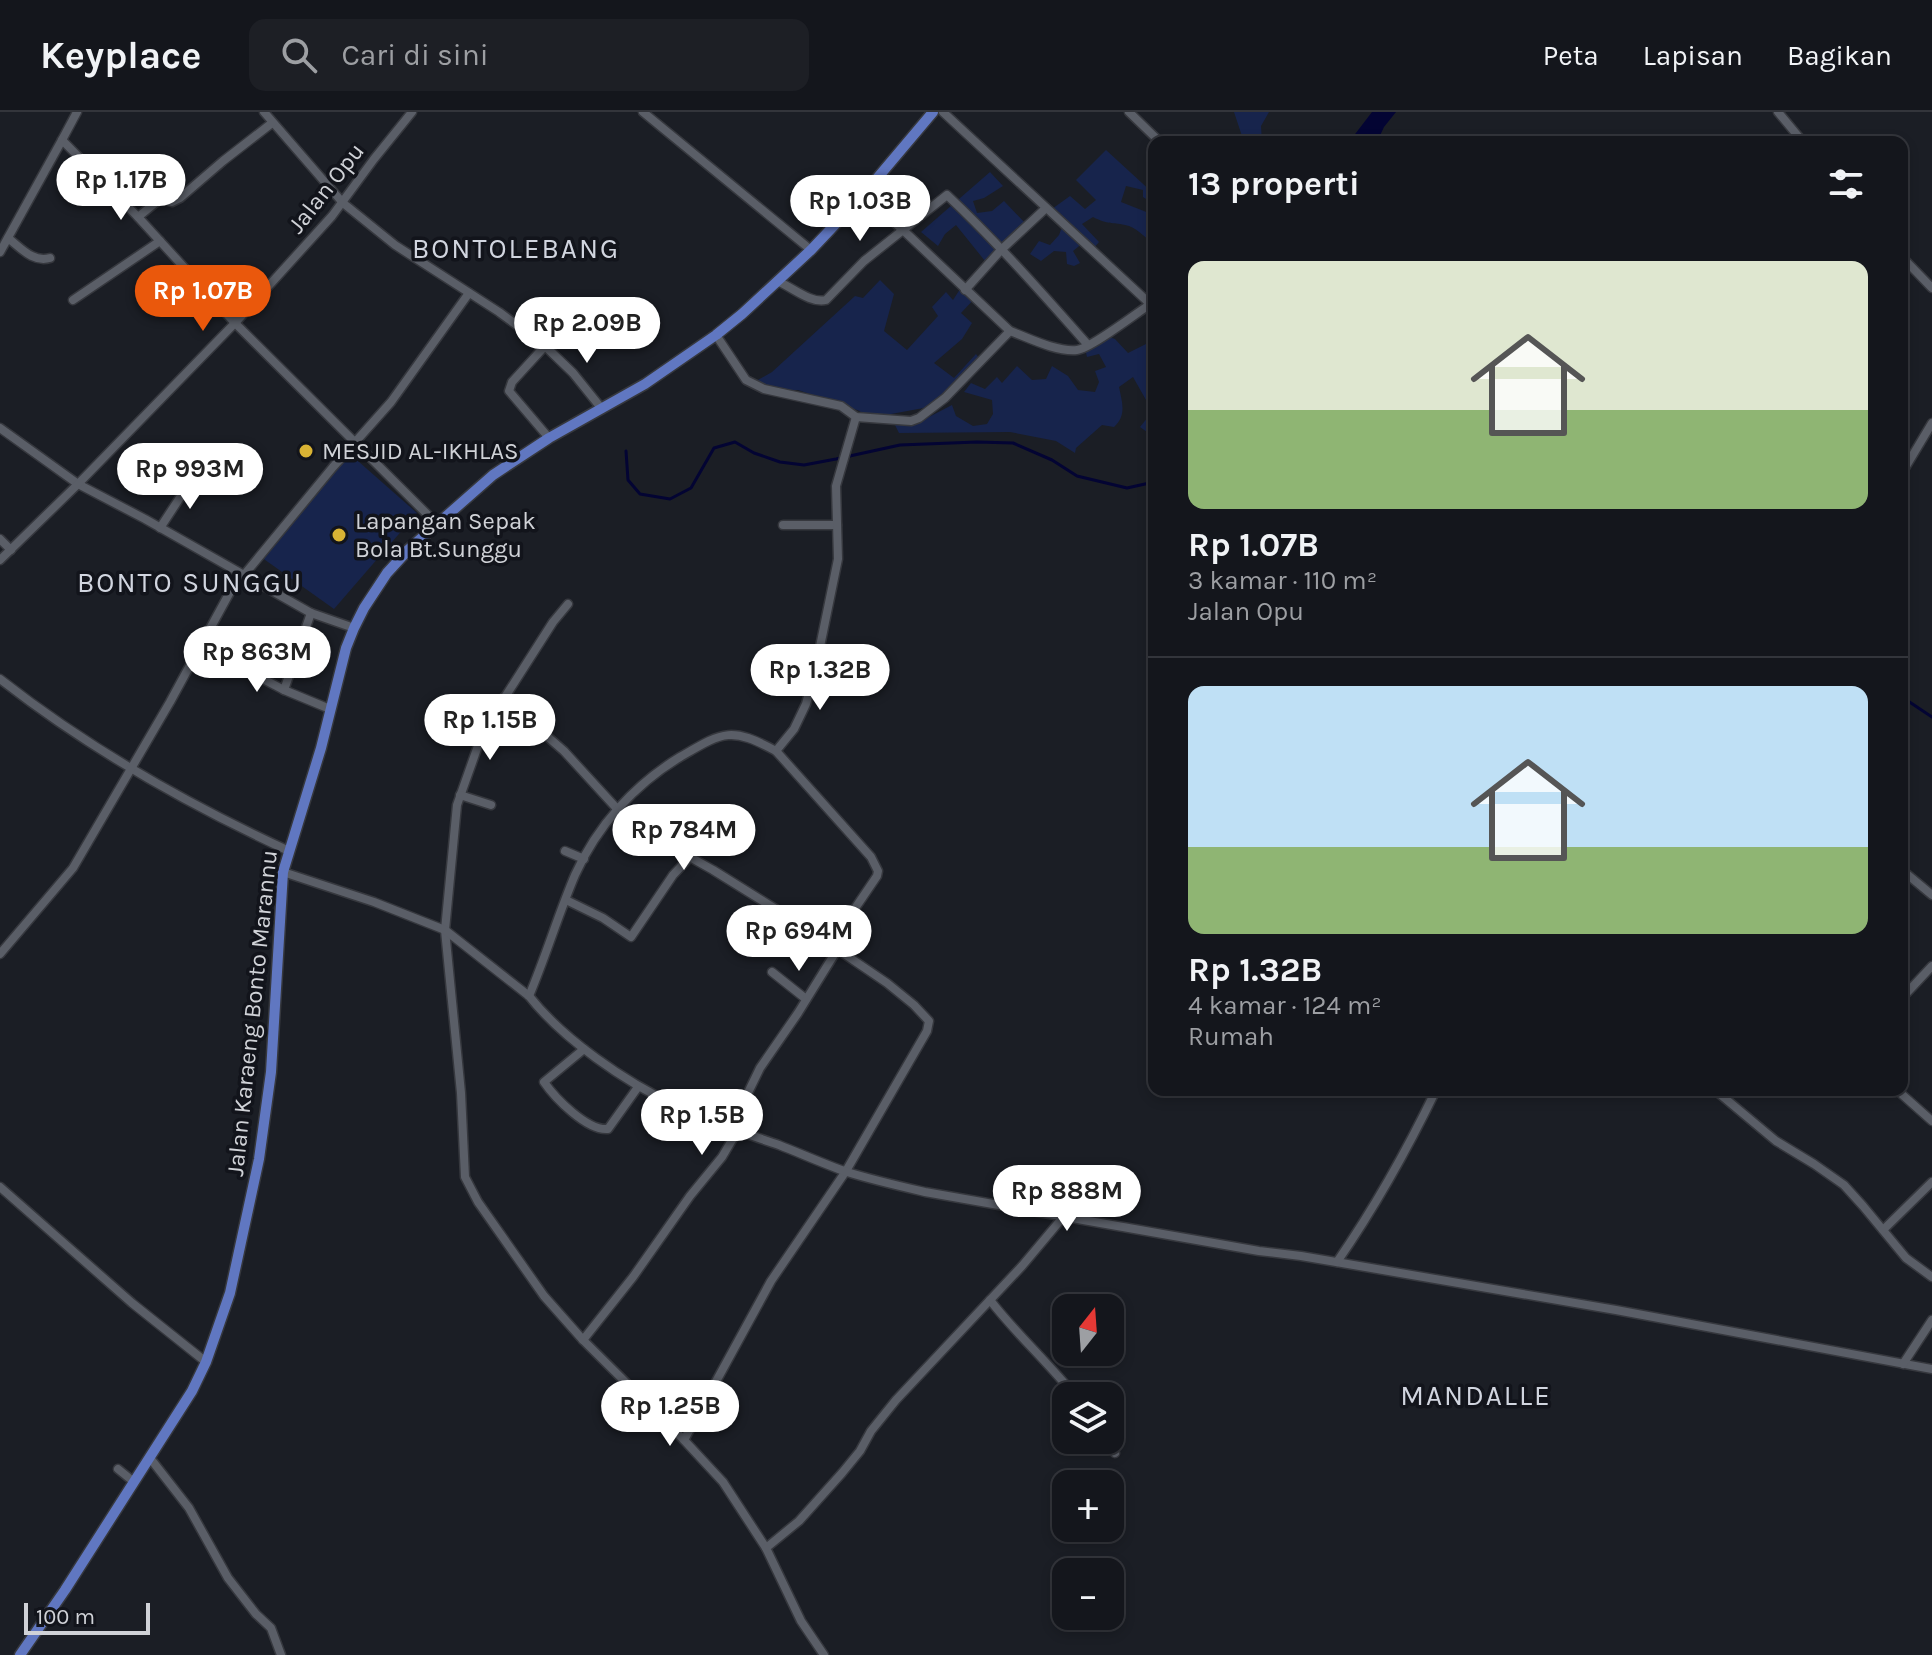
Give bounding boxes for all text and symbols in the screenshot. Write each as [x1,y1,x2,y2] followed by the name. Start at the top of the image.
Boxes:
[249,19,809,91] search box
[40,33,201,78] text: Keyplace
[277,33,321,77] icon: search
[341,37,489,73] text: Cari di sini
[1543,39,1599,72] text: Peta
[1643,39,1743,72] text: Lapisan
[1787,39,1892,72] text: Bagikan
[282,137,370,239] street label: Jalan Opu
[38,154,204,222] pin: Rp 1.17B
[1824,162,1868,206] icon: filters
[74,164,168,195] text: Rp 1.17B
[1188,164,1360,204] text: 13 properti
[777,175,943,243] pin: Rp 1.03B
[808,185,912,216] text: Rp 1.03B
[412,232,620,265] district label: BONTOLEBANG
[120,265,286,333] pin: Rp 1.07B
[153,275,253,306] text: Rp 1.07B
[504,297,670,365] pin: Rp 2.09B
[532,307,642,338] text: Rp 2.09B
[1456,313,1600,457] icon: home
[322,437,519,465] place label: MESJID AL-IKHLAS
[297,442,315,460] marker: MESJID AL-IKHLAS
[116,443,264,511] pin: Rp 993M
[135,453,245,484] text: Rp 993M
[355,507,536,563] place label: Lapangan Sepak Bola Bt.Sunggu
[1188,525,1319,565] text: Rp 1.07B
[330,526,348,544] marker: Lapangan Sepak Bola Bt.Sunggu
[1188,565,1377,596] text: 3 kamar · 110 m²
[77,566,303,599] district label: BONTO SUNGGU
[1188,596,1304,627] text: Jalan Opu
[183,626,331,694] pin: Rp 863M
[202,636,312,667] text: Rp 863M
[737,644,903,712] pin: Rp 1.32B
[769,654,871,685] text: Rp 1.32B
[407,694,573,762] pin: Rp 1.15B
[442,704,538,735] text: Rp 1.15B
[1456,738,1600,882] icon: home
[610,804,758,872] pin: Rp 784M
[630,814,738,845] text: Rp 784M
[221,848,283,1178] street label: Jalan Karaeng Bonto Marannu
[725,905,873,973] pin: Rp 694M
[744,915,854,946] text: Rp 694M
[1188,950,1322,990] text: Rp 1.32B
[1188,990,1382,1021] text: 4 kamar · 124 m²
[1188,1021,1274,1052] text: Rumah
[628,1089,776,1157] pin: Rp 1.5B
[659,1099,745,1130] text: Rp 1.5B
[993,1165,1141,1233] pin: Rp 888M
[1011,1175,1123,1206] text: Rp 888M
[1052,1294,1124,1366] north arrow
[1052,1294,1124,1630] map controls
[1400,1379,1552,1412] district label: MANDALLE
[587,1380,753,1448] pin: Rp 1.25B
[1052,1382,1124,1454] button: layers
[619,1390,721,1421] text: Rp 1.25B
[1052,1470,1124,1542] button: +
[1052,1558,1124,1630] button: −
[24,1599,150,1635] scale bar
[36,1604,95,1630] text: 100 m

